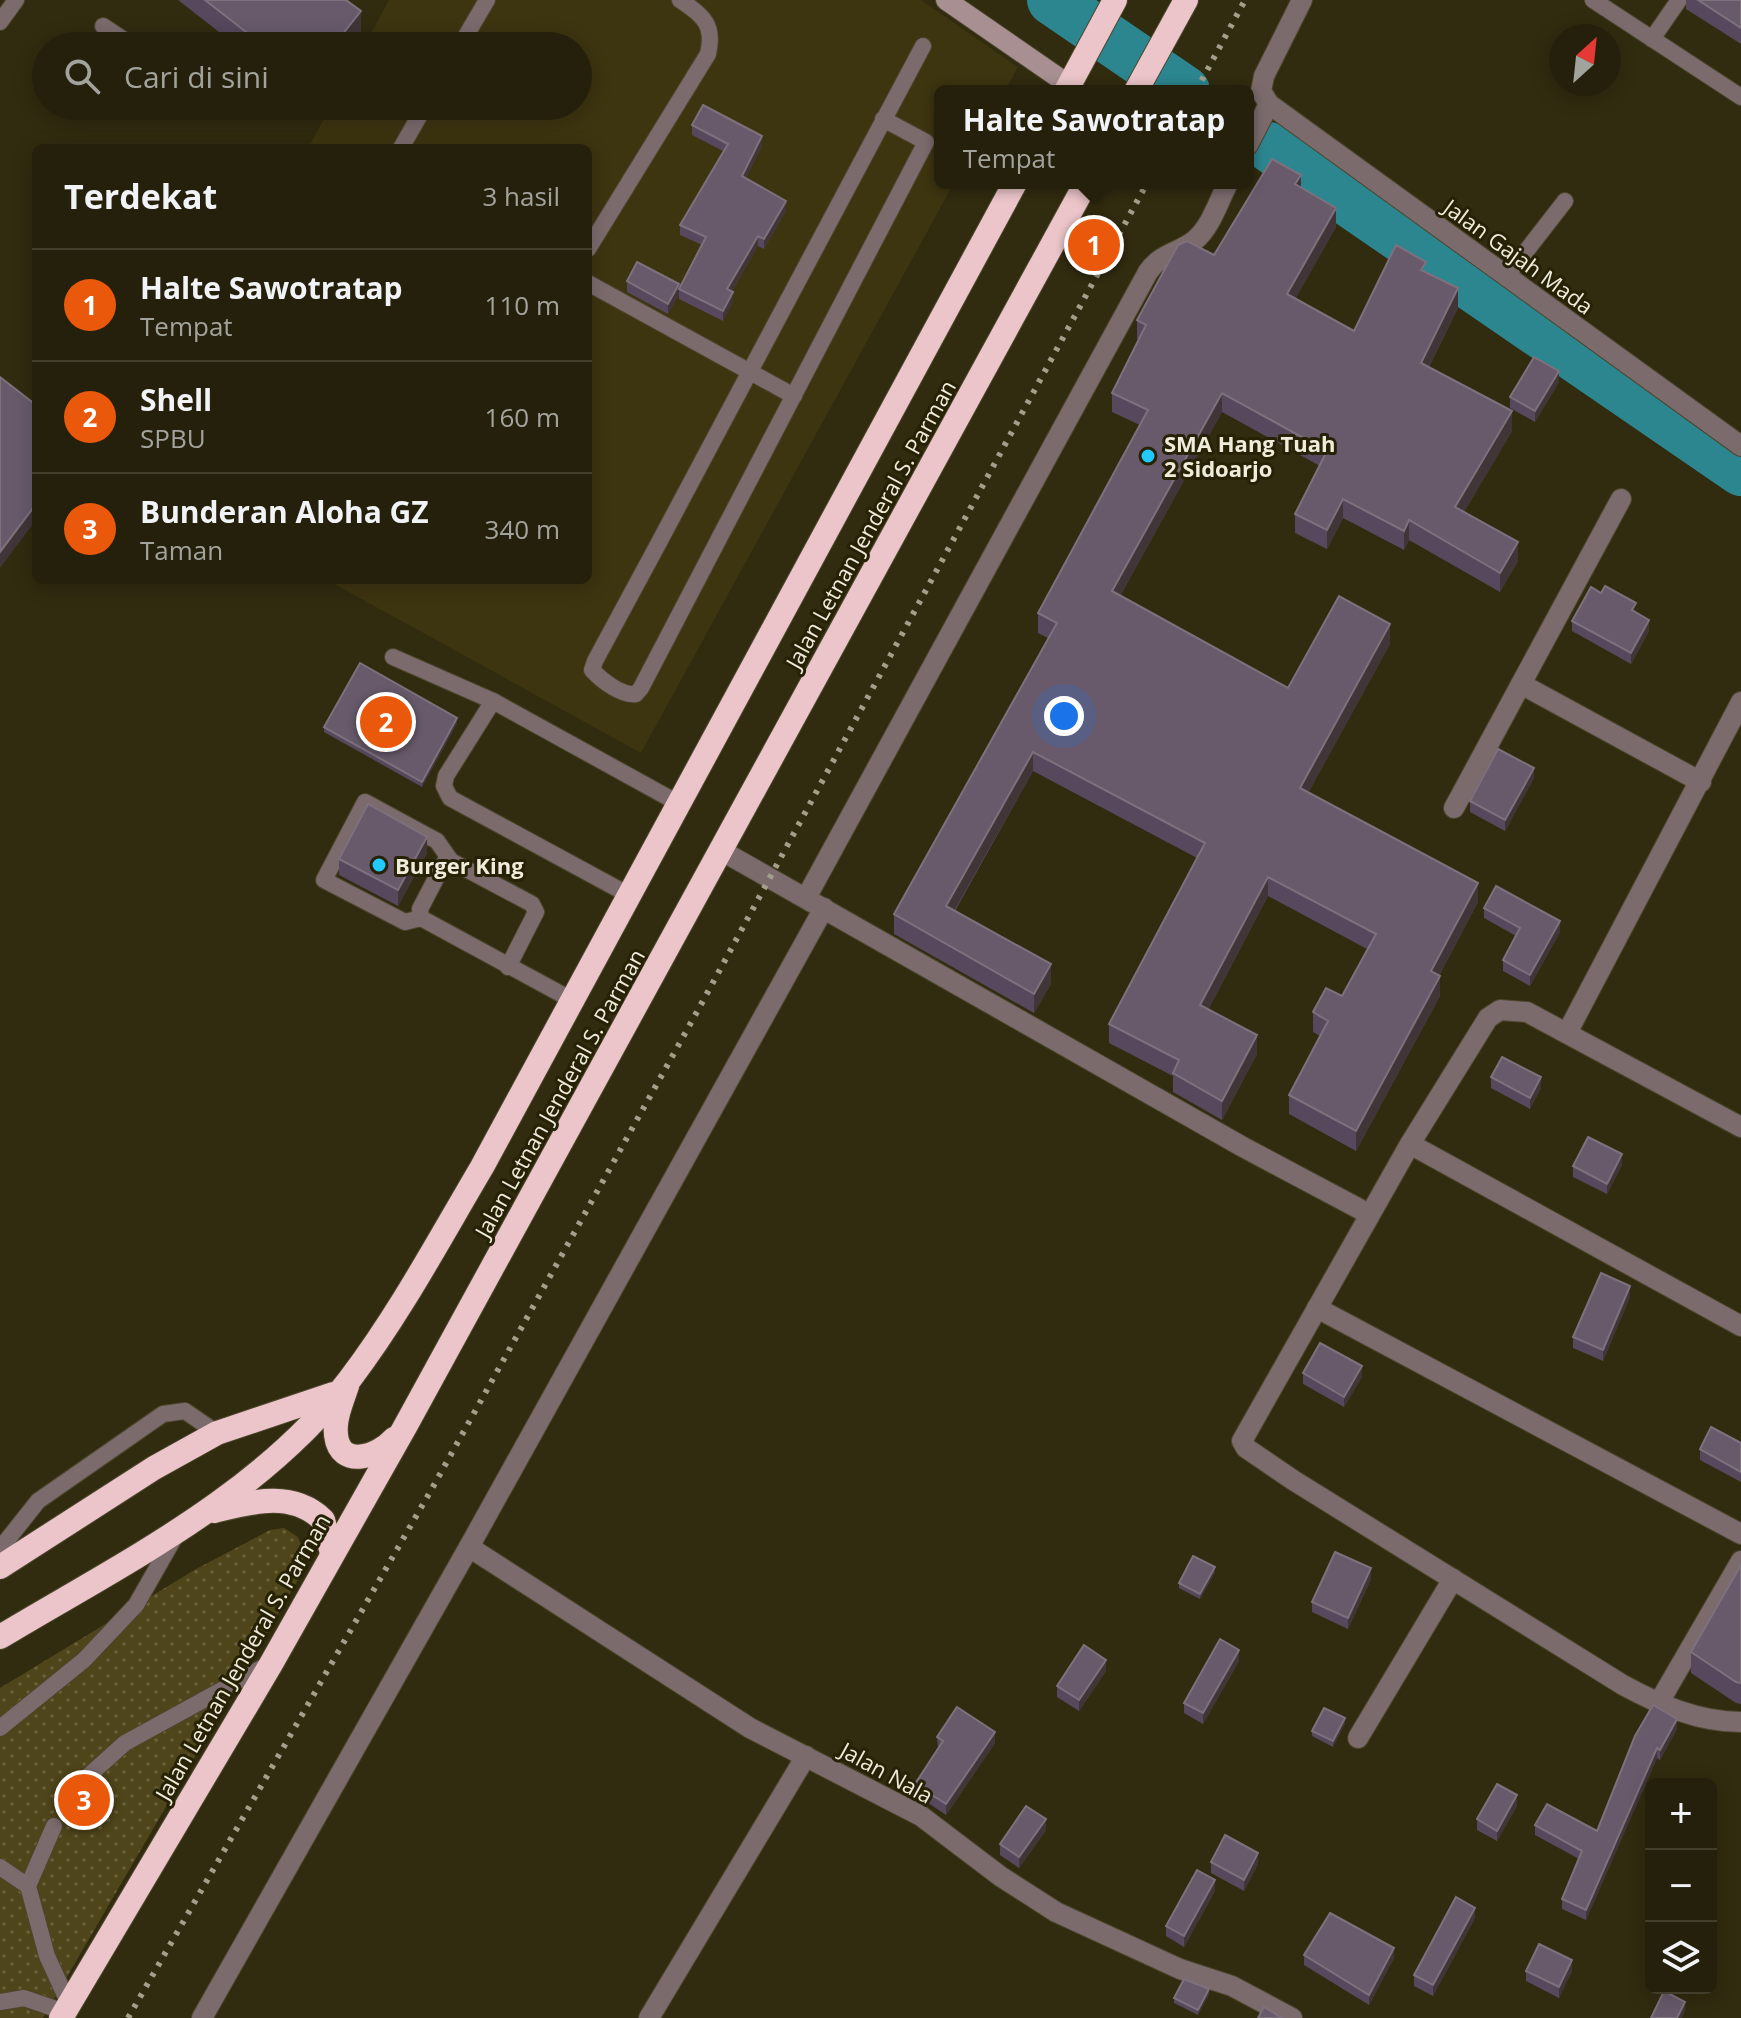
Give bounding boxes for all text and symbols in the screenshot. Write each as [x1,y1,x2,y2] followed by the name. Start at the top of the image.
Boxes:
[1549,24,1621,96] north arrow
[32,32,592,120] search box
[60,54,104,98] icon: search
[124,56,269,97] text: Cari di sini
[934,85,1254,189] popup
[963,99,1225,140] text: Halte Sawotratap
[963,140,1055,176] text: Tempat
[64,173,217,219] text: Terdekat
[482,178,560,214] text: 3 hasil
[1437,190,1600,320] street label: Jalan Gajah Mada
[1068,215,1120,275] pin: 1
[140,267,403,308] text: Halte Sawotratap
[83,287,97,323] text: 1
[485,287,560,323] text: 110 m
[140,308,233,344] text: Tempat
[777,374,962,676] street label: Jalan Letnan Jenderal S. Parman
[140,379,212,420] text: Shell
[83,399,97,435] text: 2
[485,399,560,435] text: 160 m
[140,420,206,456] text: SPBU
[1164,428,1335,483] place label: SMA Hang Tuah 2 Sidoarjo
[1139,447,1157,465] marker: SMA Hang Tuah 2 Sidoarjo
[140,491,429,532] text: Bunderan Aloha GZ
[83,511,97,547] text: 3
[485,511,560,547] text: 340 m
[140,532,223,568] text: Taman
[360,692,412,752] pin: 2
[1044,696,1084,736] your location
[395,850,524,880] place label: Burger King
[370,856,388,874] marker: Burger King
[466,943,651,1245] street label: Jalan Letnan Jenderal S. Parman
[147,1508,336,1807] street label: Jalan Letnan Jenderal S. Parman
[834,1733,939,1810] street label: Jalan Nala
[58,1770,110,1830] pin: 3
[1645,1778,1717,1994] map controls
[1645,1778,1717,1850] button: +
[1645,1850,1717,1922] button: −
[1645,1922,1717,1994] button: layers

